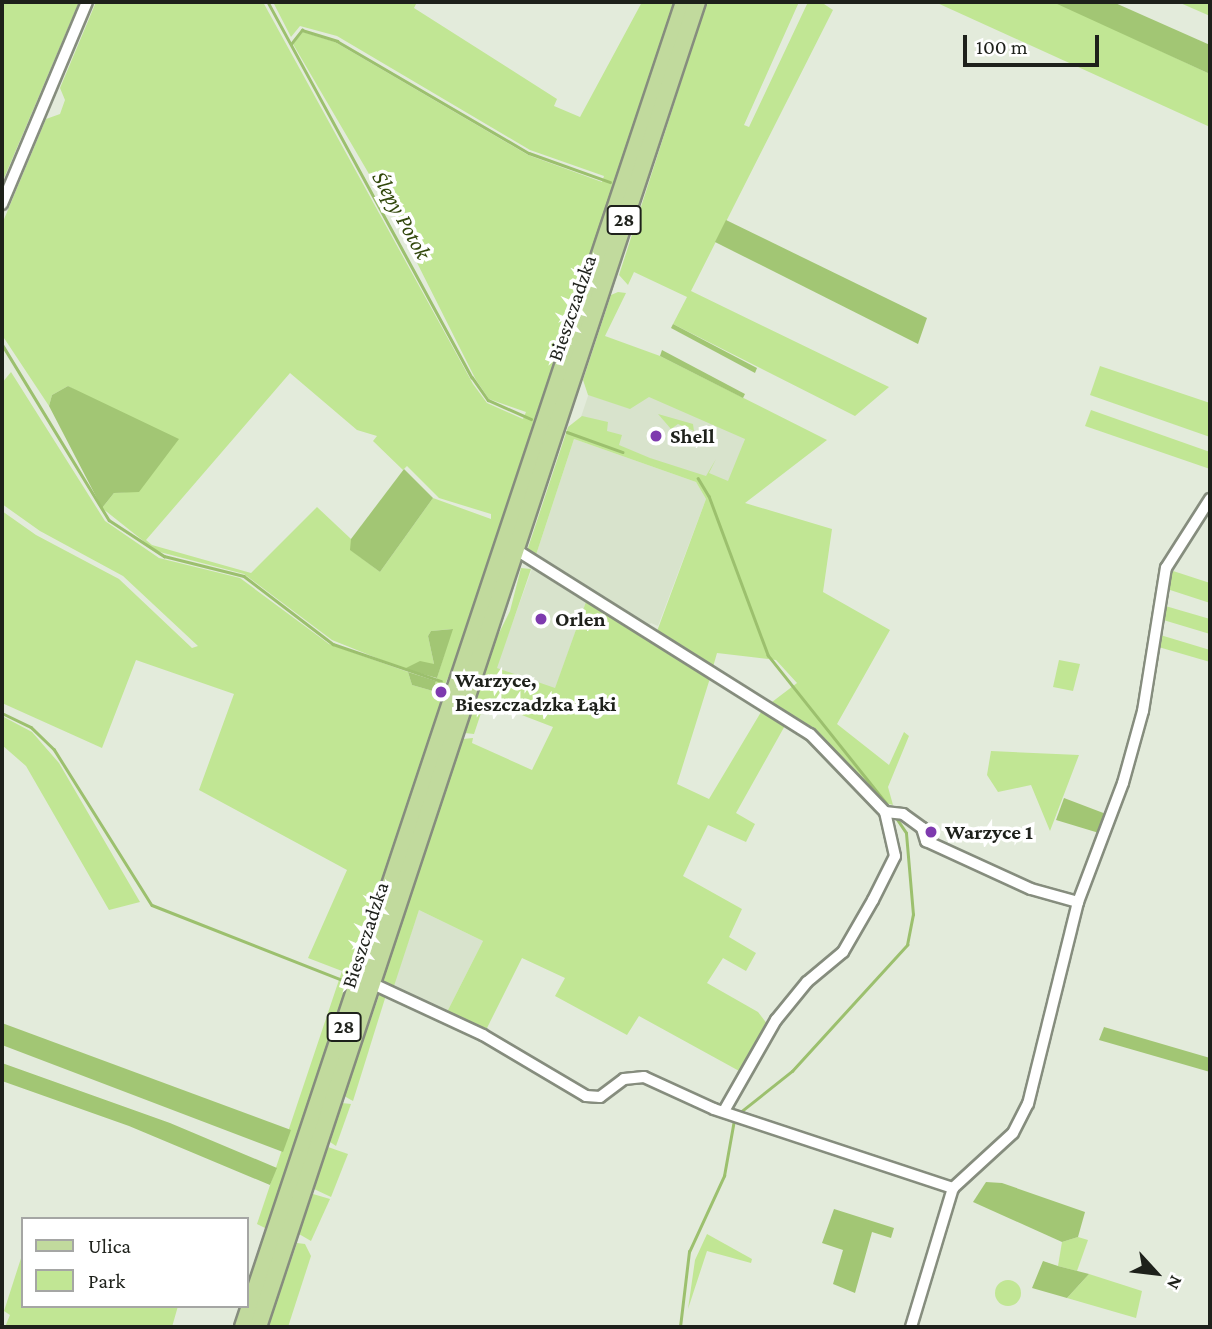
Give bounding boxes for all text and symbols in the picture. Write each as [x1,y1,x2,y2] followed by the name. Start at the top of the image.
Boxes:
[967,21,1104,65] scale bar
[976,35,1028,59] text: 100 m
[366,166,438,264] water label: Ślepy Potok
[606,204,642,235] road number: 28
[542,252,602,364] street label: Bieszczadzka
[670,423,715,449] place label: Shell
[648,428,664,444] marker: Shell
[555,606,606,632] place label: Orlen
[533,611,549,627] marker: Orlen
[455,667,616,717] place label: Warzyce, Bieszczadzka Łąki
[433,684,449,700] marker: Warzyce, Bieszczadzka Łąki
[945,819,1033,845] place label: Warzyce 1
[923,824,939,840] marker: Warzyce 1
[336,879,394,991] street label: Bieszczadzka
[326,1012,362,1042] road number: 28
[21,1217,248,1308] legend
[88,1234,131,1258] text: Ulica
[1121,1238,1191,1308] north arrow
[88,1269,125,1293] text: Park
[1163,1272,1187,1293] text: N

